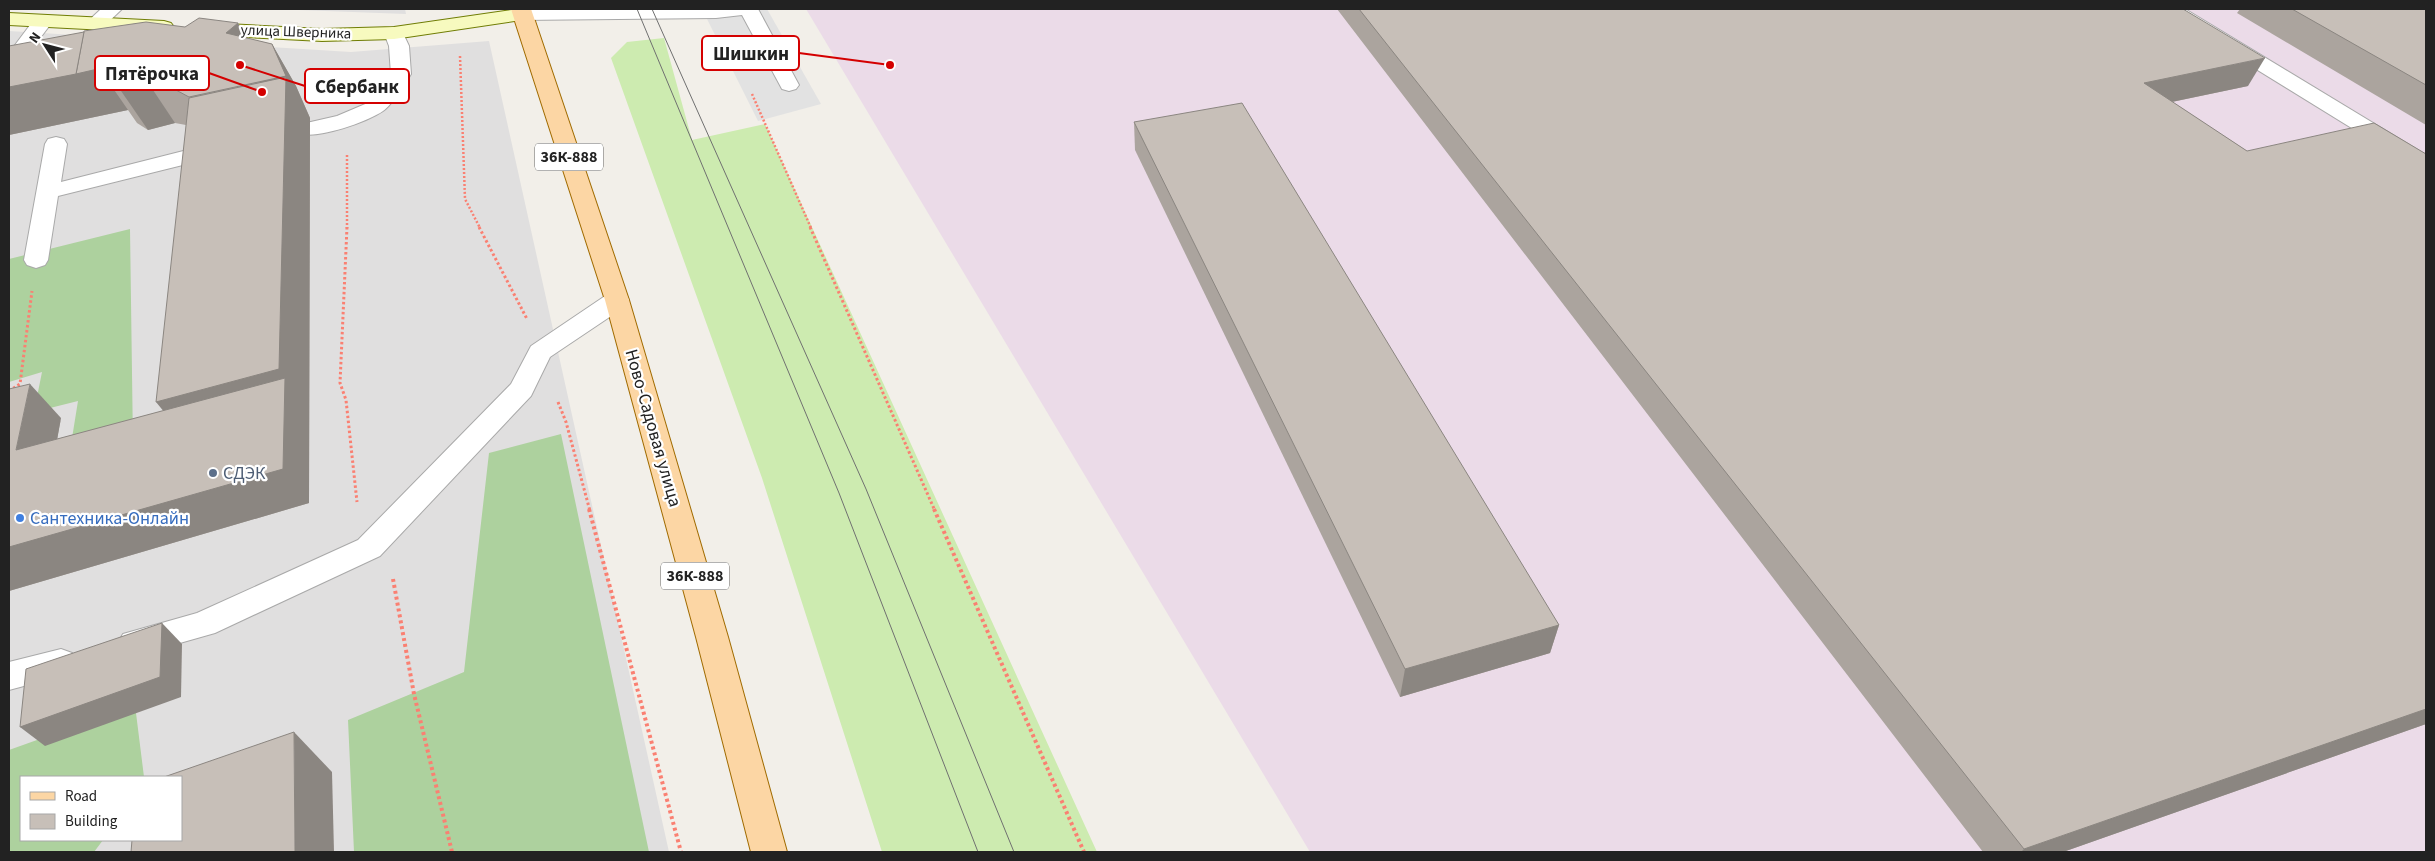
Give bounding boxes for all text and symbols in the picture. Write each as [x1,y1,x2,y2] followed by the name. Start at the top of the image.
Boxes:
[20,20,70,70] north arrow
[240,20,352,44] street label: улица Шверника
[24,28,46,48] text: N
[702,36,799,70] callout: Шишкин
[713,41,789,68] text: Шишкин
[95,56,209,90] callout: Пятёрочка
[105,61,199,88] text: Пятёрочка
[305,69,409,103] callout: Сбербанк
[315,74,400,101] text: Сбербанк
[535,144,603,170] road number: 36К-888
[619,346,687,510] street label: Ново-Садовая улица
[223,461,266,486] place label: СДЭК
[207,467,219,479] marker: СДЭК
[30,506,189,531] place label: Сантехника-Онлайн
[14,512,26,524] marker: Сантехника-Онлайн
[661,562,729,590] road number: 36К-888
[20,776,182,841] legend
[65,786,97,807] text: Road
[65,811,118,832] text: Building

